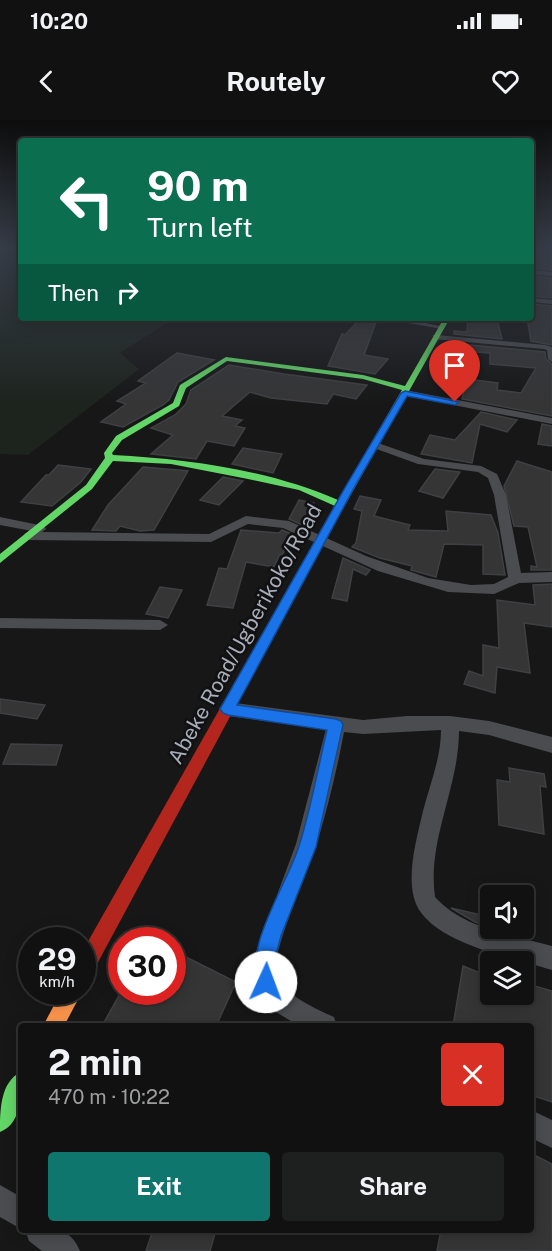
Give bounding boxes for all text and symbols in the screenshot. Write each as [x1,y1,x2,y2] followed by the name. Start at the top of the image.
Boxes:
[30,8,88,34] text: 10:20
[30,65,63,98] icon: back
[226,65,326,97] text: Routely
[489,65,522,98] icon: heart
[147,161,249,210] text: 90 m
[48,162,126,240] icon: left
[147,211,253,243] text: Turn left
[111,276,144,309] icon: right
[48,280,99,306] text: Then
[429,340,480,402] pin
[438,349,471,382] icon: arrive
[163,499,327,768] street label: Abeke Road/Ugberikoko/Road
[480,885,534,1005] map controls
[480,885,534,939] button: sound
[108,927,186,1005] speed limit sign: 30
[38,941,76,977] text: 29
[234,950,298,1014] position arrow
[480,951,534,1005] button: layers
[39,973,75,990] text: km/h
[48,1041,142,1083] text: 2 min
[441,1043,504,1106] button: close
[48,1085,170,1109] text: 470 m · 10:22
[48,1152,270,1221] button: Exit
[282,1152,504,1221] button: Share

